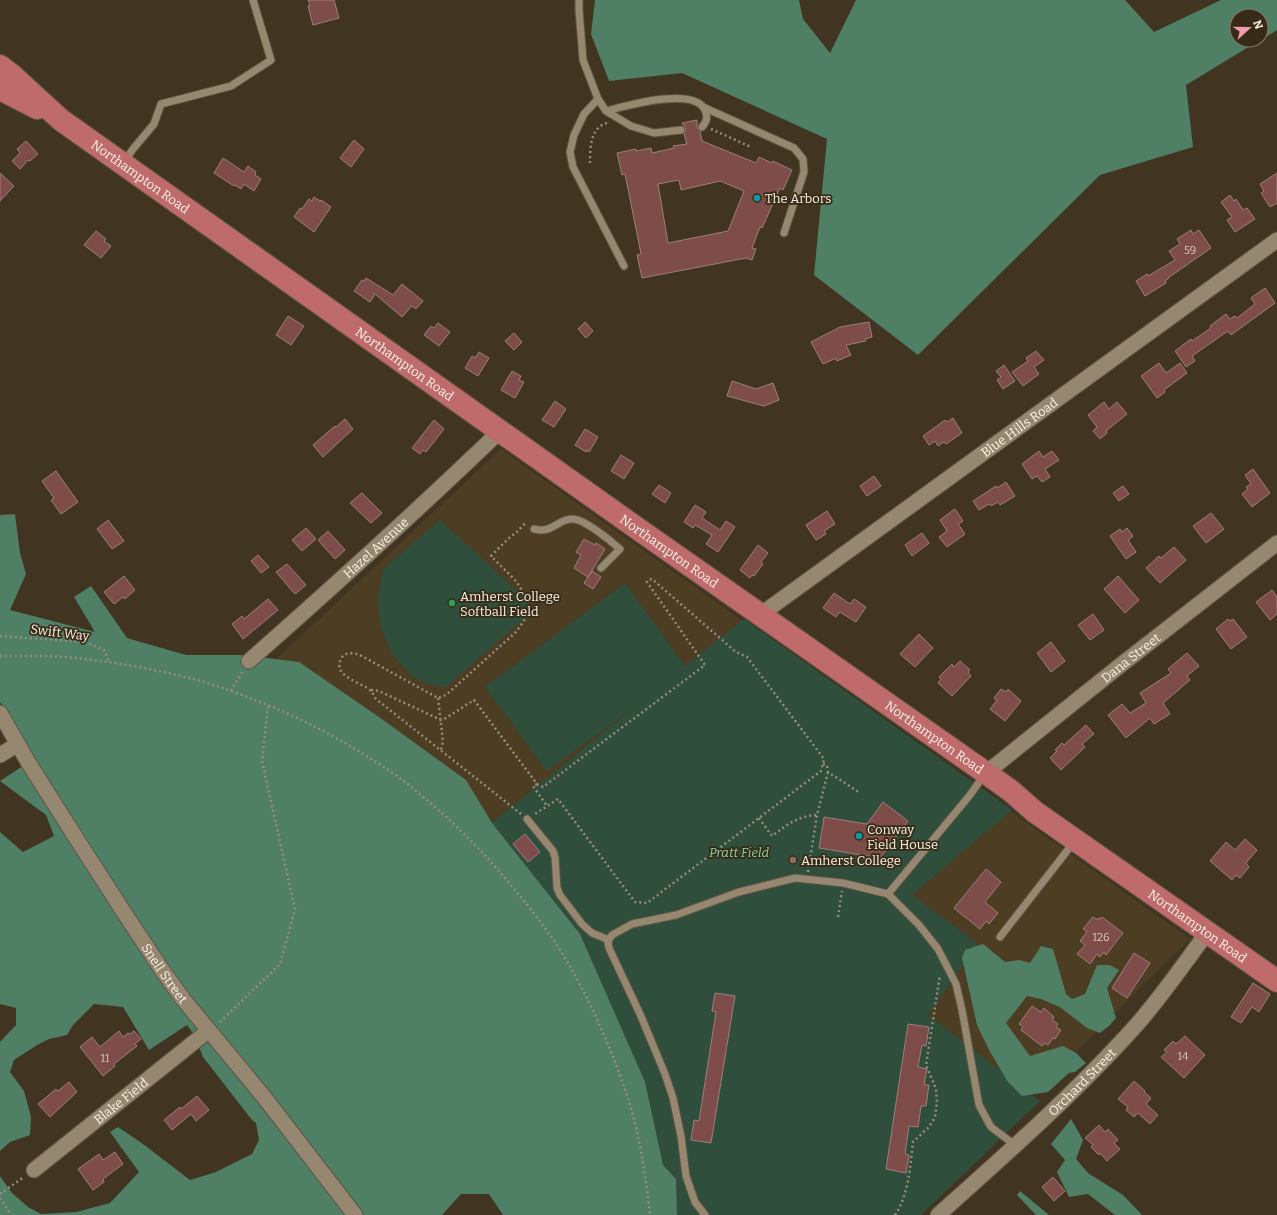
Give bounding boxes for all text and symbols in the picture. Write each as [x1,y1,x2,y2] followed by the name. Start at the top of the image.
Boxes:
[1229,8,1269,48] north arrow
[1250,18,1266,31] text: N
[88,137,192,217] street label: Northampton Road
[765,191,832,206] place label: The Arbors
[752,193,762,203] marker: The Arbors
[1184,244,1196,257] house number: 59
[353,324,457,404] street label: Northampton Road
[978,395,1061,460] street label: Blue Hills Road
[617,512,721,591] street label: Northampton Road
[340,514,411,581] street label: Hazel Avenue
[460,589,560,619] place label: Amherst College Softball Field
[447,598,457,608] marker: Amherst College Softball Field
[30,621,90,644] street label: Swift Way
[1098,630,1164,686] street label: Dana Street
[882,698,987,777] street label: Northampton Road
[867,822,938,852] place label: Conway Field House
[854,831,864,841] marker: Conway Field House
[709,845,769,860] park label: Pratt Field
[801,853,901,868] place label: Amherst College
[788,855,798,865] marker: Amherst College
[1145,886,1250,966] street label: Northampton Road
[1093,931,1109,944] house number: 126
[138,941,191,1007] street label: Snell Street
[1045,1045,1119,1119] street label: Orchard Street
[1178,1050,1189,1063] house number: 14
[101,1052,110,1065] house number: 11
[91,1075,151,1127] street label: Blake Field

